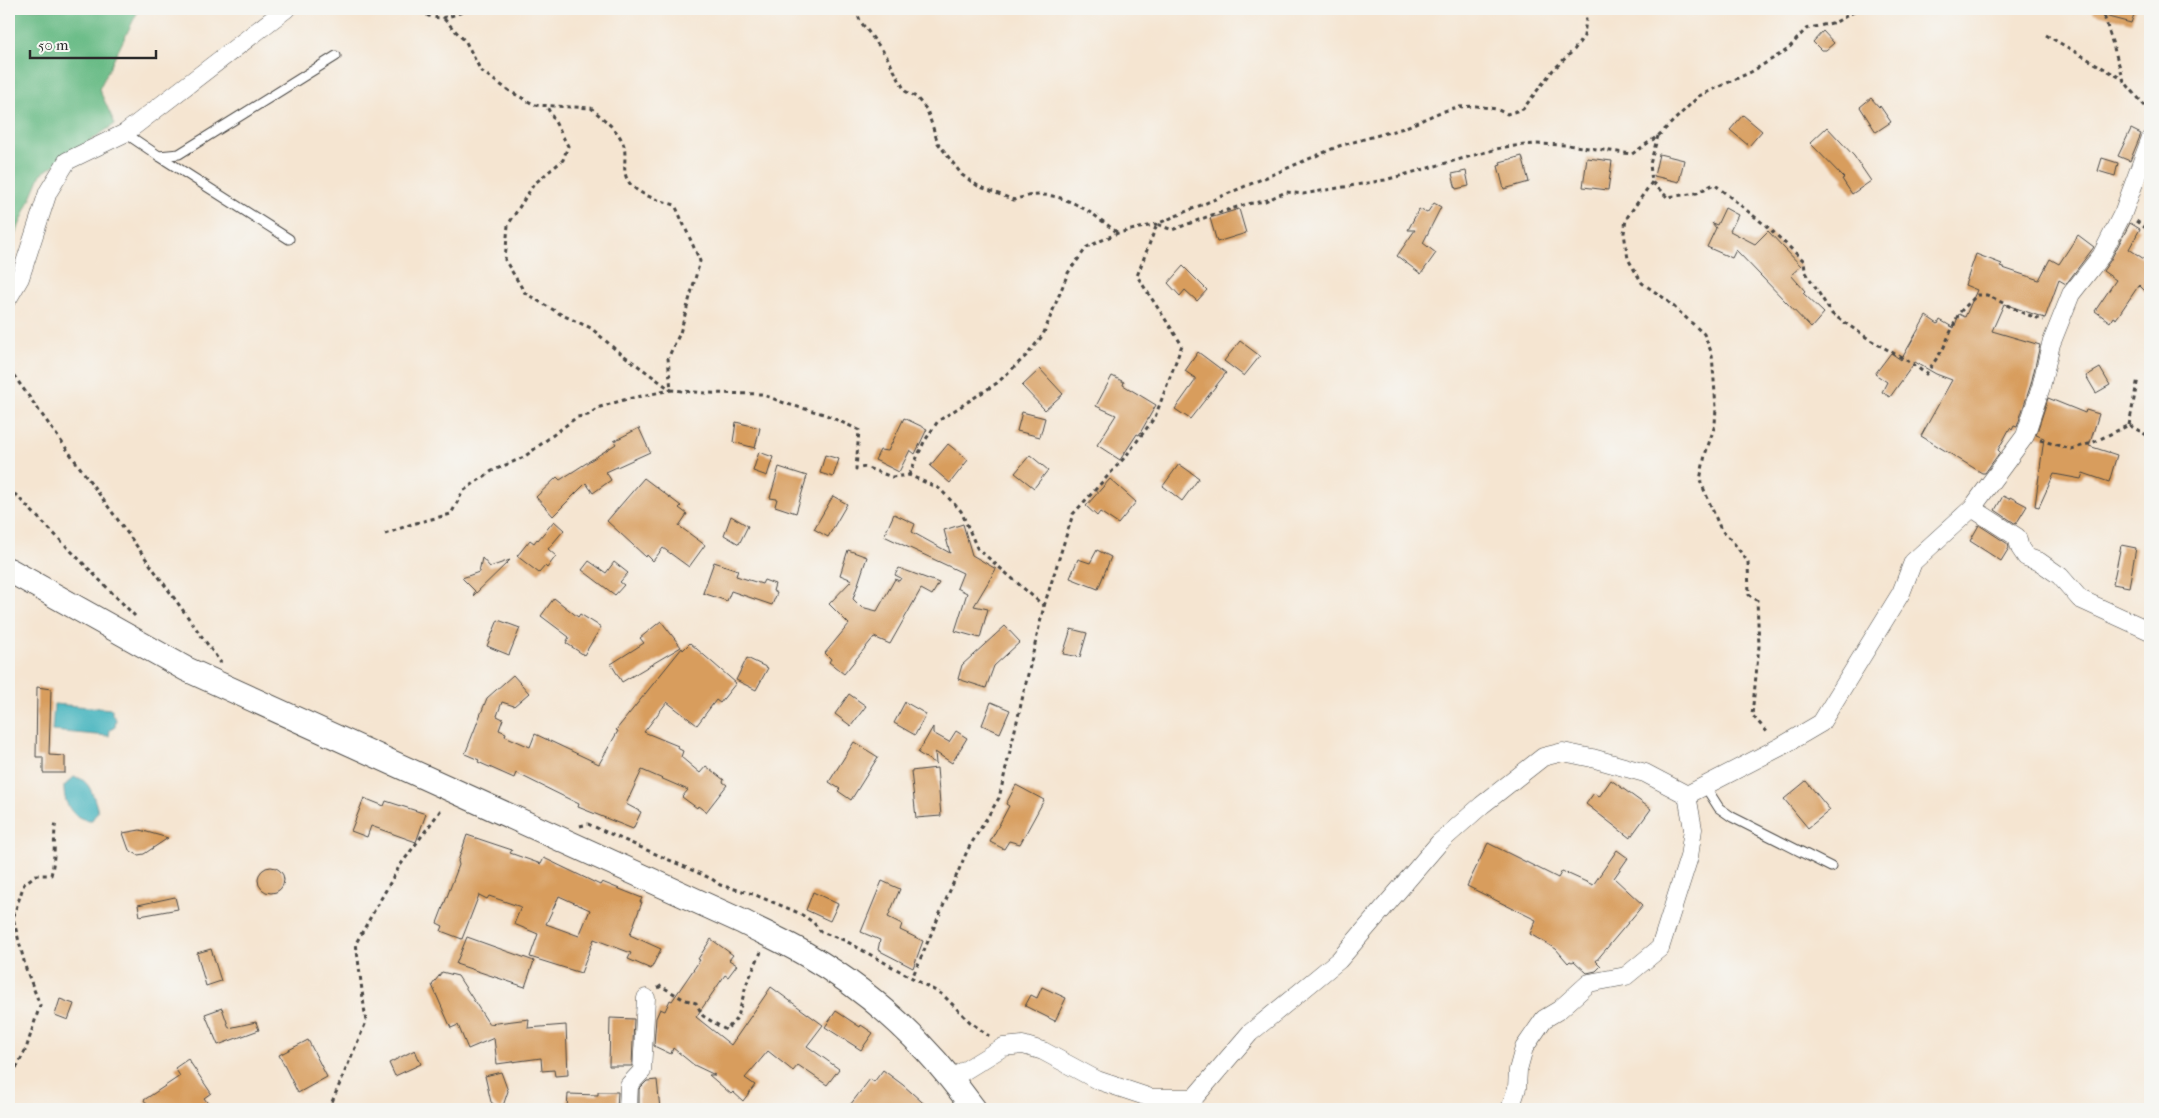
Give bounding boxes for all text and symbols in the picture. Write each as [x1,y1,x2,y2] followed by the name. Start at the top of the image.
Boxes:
[30,28,156,60] scale bar
[38,36,69,54] text: 50 m

